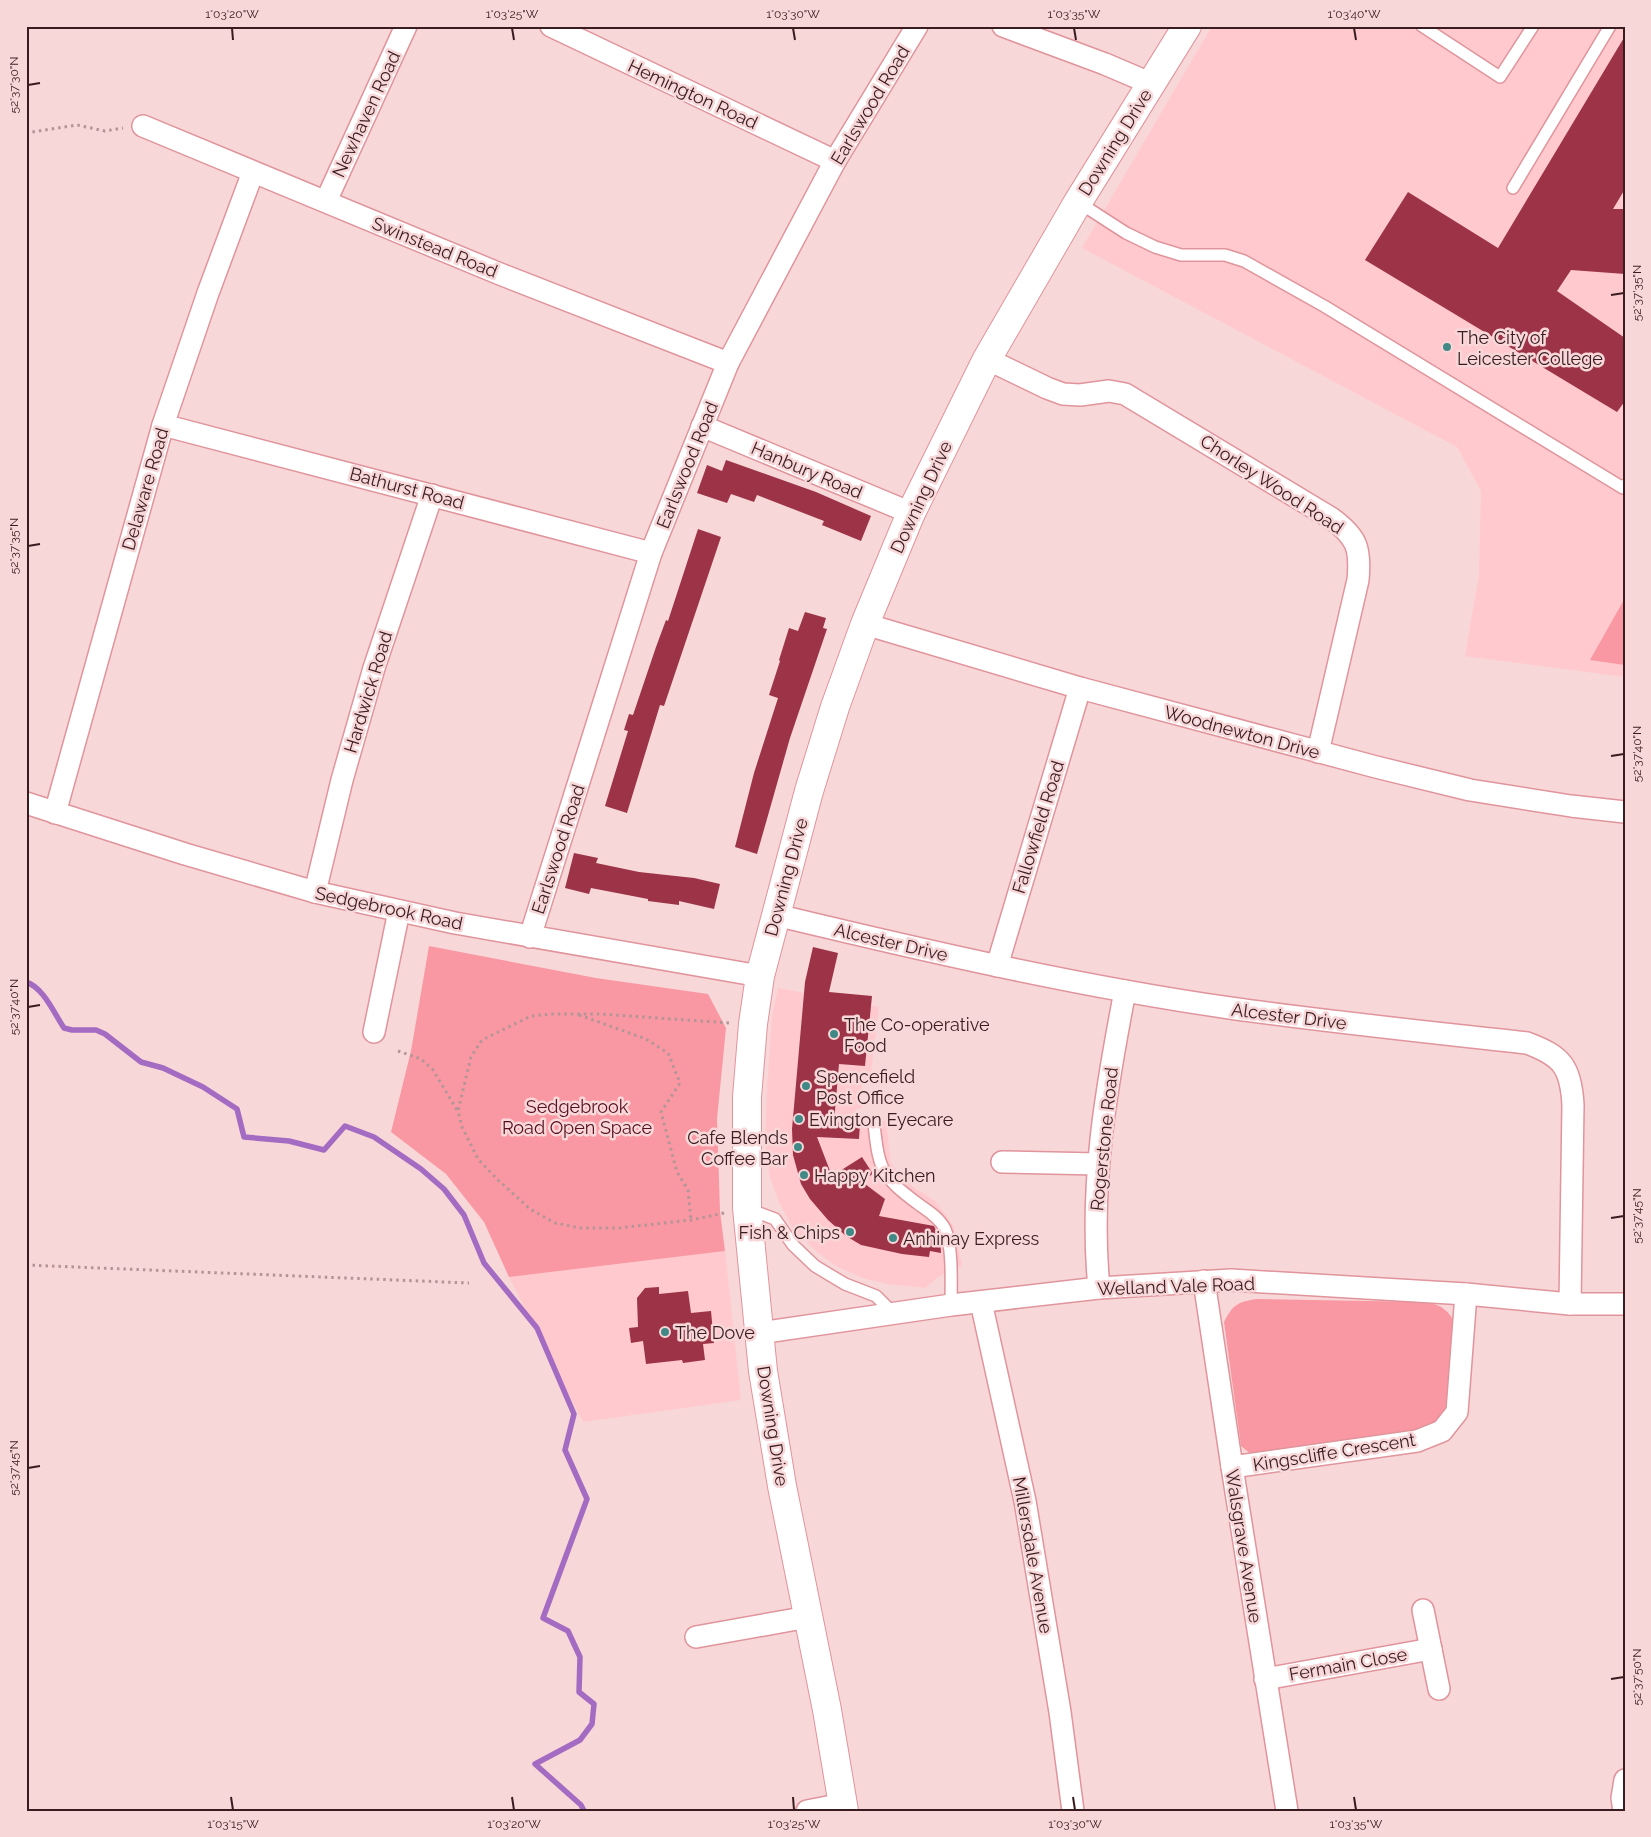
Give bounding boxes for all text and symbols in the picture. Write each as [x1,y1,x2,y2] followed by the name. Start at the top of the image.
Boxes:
[205,7,259,21] text: 1°03'20"W
[486,7,539,21] text: 1°03'25"W
[766,7,820,21] text: 1°03'30"W
[1048,7,1101,21] text: 1°03'35"W
[1328,7,1381,21] text: 1°03'40"W
[826,42,914,168] street label: Earlswood Road
[328,48,404,180] street label: Newhaven Road
[625,55,761,133] street label: Hemington Road
[7,56,21,114] text: 52°37'30"N
[1074,85,1156,199] street label: Downing Drive
[369,212,501,282] street label: Swinstead Road
[1630,265,1644,321] text: 52°37'35"N
[1457,327,1603,369] place label: The City of Leicester College
[1441,341,1453,353] marker: The City of Leicester College
[652,398,722,532] street label: Earlswood Road
[117,425,173,553] street label: Delaware Road
[1197,430,1347,538] street label: Chorley Wood Road
[748,437,866,503] street label: Hanbury Road
[886,437,956,556] street label: Downing Drive
[347,463,467,513] street label: Bathurst Road
[7,518,21,574] text: 52°37'35"N
[340,629,396,755] street label: Hardwick Road
[1162,701,1323,763] street label: Woodnewton Drive
[1630,726,1644,782] text: 52°37'40"N
[1008,758,1068,896] street label: Fallowfield Road
[527,781,589,917] street label: Earlswood Road
[760,815,812,938] street label: Downing Drive
[313,882,465,934] street label: Sedgebrook Road
[832,919,950,965] street label: Alcester Drive
[7,979,21,1035] text: 52°37'40"N
[1230,999,1348,1034] street label: Alcester Drive
[844,1014,990,1056] place label: The Co-operative Food
[828,1028,840,1040] marker: The Co-operative Food
[816,1066,915,1108] place label: Spencefield Post Office
[1086,1066,1122,1212] street label: Rogerstone Road
[800,1080,812,1092] marker: Spencefield Post Office
[502,1096,653,1138] park label: Sedgebrook Road Open Space
[809,1109,954,1130] place label: Evington Eyecare
[793,1113,805,1125] marker: Evington Eyecare
[687,1127,789,1169] place label: Cafe Blends Coffee Bar
[792,1141,804,1153] marker: Cafe Blends Coffee Bar
[814,1165,936,1186] place label: Happy Kitchen
[798,1169,810,1181] marker: Happy Kitchen
[1630,1188,1644,1244] text: 52°37'45"N
[739,1222,840,1243] place label: Fish & Chips
[844,1226,856,1238] marker: Fish & Chips
[903,1228,1039,1249] place label: Anhinay Express
[887,1232,899,1244] marker: Anhinay Express
[1097,1273,1255,1299] street label: Welland Vale Road
[675,1322,755,1343] place label: The Dove
[659,1326,671,1338] marker: The Dove
[753,1364,793,1488] street label: Downing Drive
[1251,1429,1417,1475] street label: Kingscliffe Crescent
[7,1440,21,1496] text: 52°37'45"N
[1221,1468,1267,1625] street label: Walsgrave Avenue
[1009,1475,1057,1635] street label: Millersdale Avenue
[1287,1643,1409,1685] street label: Fermain Close
[1630,1648,1644,1706] text: 52°37'50"N
[207,1817,259,1831] text: 1°03'15"W
[487,1817,541,1831] text: 1°03'20"W
[768,1817,821,1831] text: 1°03'25"W
[1048,1817,1102,1831] text: 1°03'30"W
[1330,1817,1383,1831] text: 1°03'35"W

